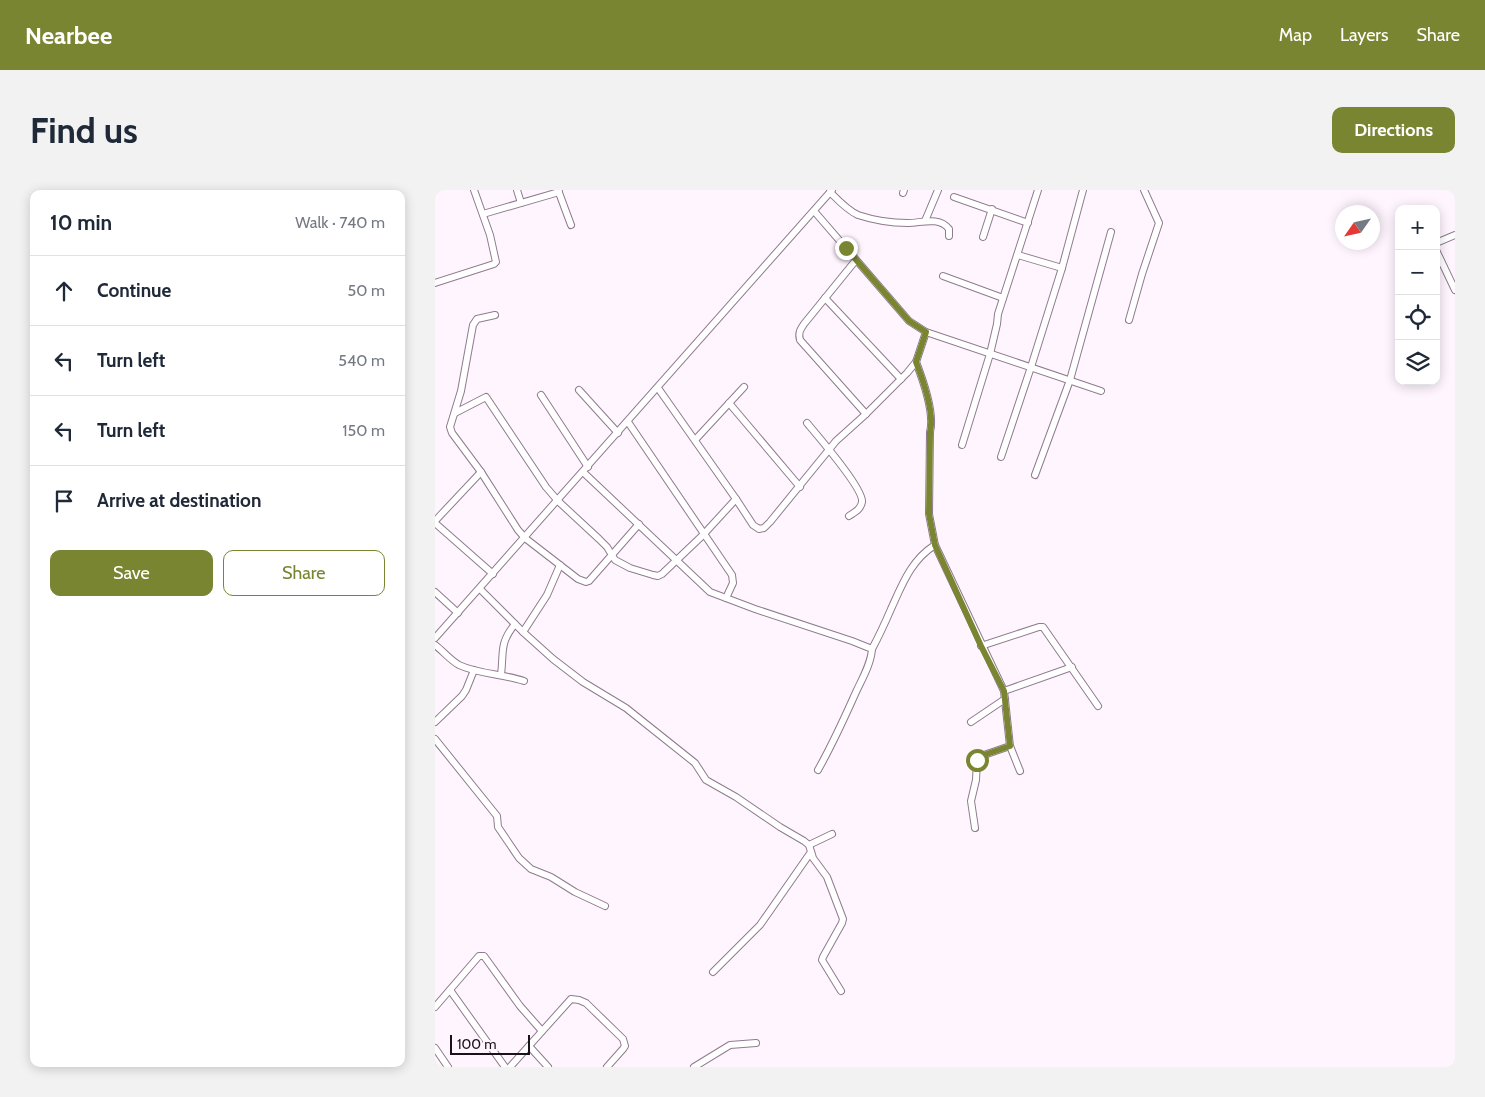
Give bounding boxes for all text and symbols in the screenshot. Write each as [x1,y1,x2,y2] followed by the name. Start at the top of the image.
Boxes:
[25,21,112,50] text: Nearbee
[1279,24,1312,46] text: Map
[1340,24,1389,46] text: Layers
[1417,24,1460,46] text: Share
[1332,107,1455,153] button: Directions
[30,109,138,152] text: Find us
[1335,205,1380,250] north arrow
[1395,205,1440,385] map controls
[1395,205,1440,250] button: +
[50,210,112,235] text: 10 min
[295,213,385,232] text: Walk · 740 m
[835,237,858,260] route end
[1395,250,1440,295] button: −
[50,277,78,305] icon: ahead
[97,279,171,302] text: Continue
[348,281,385,300] text: 50 m
[1395,295,1440,340] button: locate
[1395,340,1440,385] button: layers
[50,347,78,375] icon: left
[97,349,165,372] text: Turn left
[338,351,385,370] text: 540 m
[50,417,78,445] icon: left
[97,419,165,442] text: Turn left
[342,421,385,440] text: 150 m
[50,487,78,515] icon: arrive
[97,489,261,512] text: Arrive at destination
[50,550,213,596] button: Save
[223,550,385,596] button: Share
[966,749,989,772] route start
[450,1032,530,1055] scale bar
[457,1035,497,1053] text: 100 m

